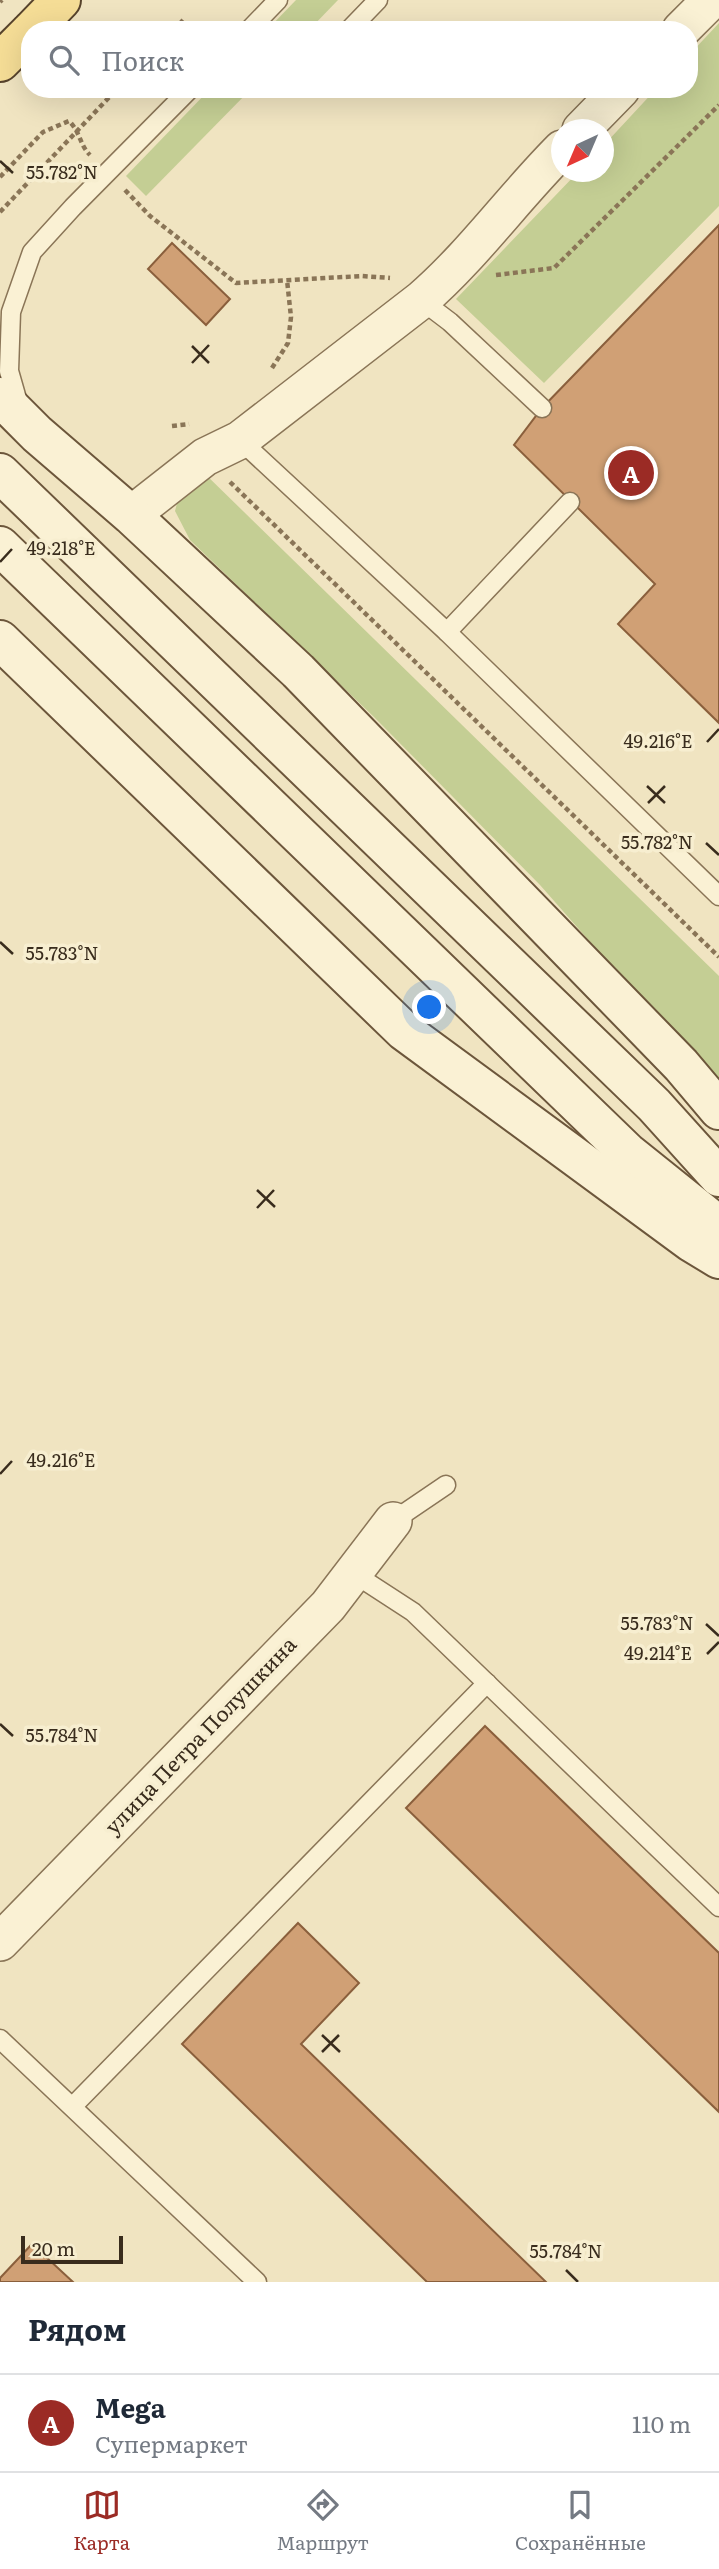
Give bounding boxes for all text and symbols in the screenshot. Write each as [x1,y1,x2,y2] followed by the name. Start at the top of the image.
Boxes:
[21,21,698,98] search box
[101,40,184,79] text: Поиск
[45,41,83,79] icon: search
[551,119,614,182] north arrow
[26,158,98,185] text: 55.782°N
[608,447,654,499] pin: A
[26,534,96,561] text: 49.218°E
[624,727,692,754] text: 49.216°E
[621,828,693,855] text: 55.782°N
[26,939,98,966] text: 55.783°N
[412,990,446,1024] your location
[27,1446,95,1473] text: 49.216°E
[621,1609,693,1636] text: 55.783°N
[96,1628,303,1840] street label: улица Петра Полушкина
[624,1639,692,1666] text: 49.214°E
[26,1721,98,1748] text: 55.784°N
[21,2233,122,2265] scale bar
[32,2234,75,2262] text: 20 m
[530,2237,602,2264] text: 55.784°N
[28,2306,126,2350] text: Рядом
[95,2387,166,2426] text: Mega
[42,2406,60,2440] text: A
[632,2406,691,2440] text: 110 m
[95,2426,248,2460] text: Супермаркет
[73,2486,130,2556] tab: Карта
[276,2486,369,2556] tab: Маршрут
[515,2486,646,2556] tab: Сохранённые

